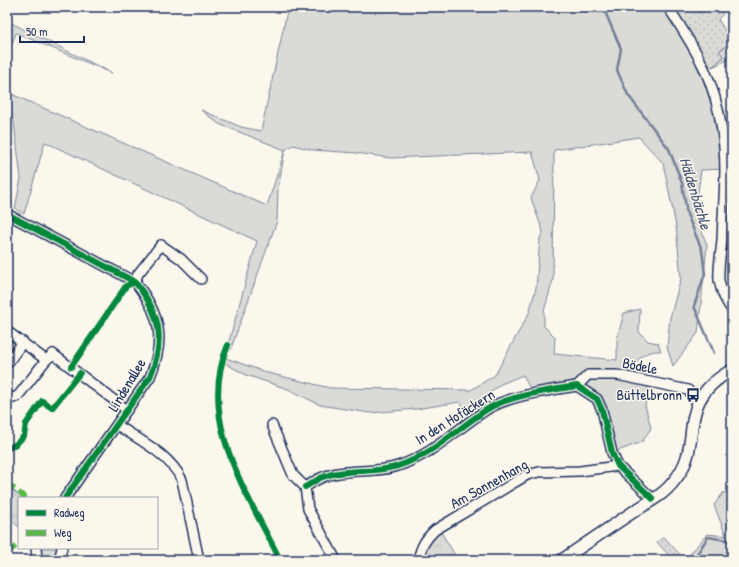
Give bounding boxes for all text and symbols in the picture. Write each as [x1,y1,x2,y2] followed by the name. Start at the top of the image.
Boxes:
[20,18,84,44] scale bar
[26,23,47,40] text: 50 m
[675,154,718,232] water label: Häldenbächle
[621,352,660,379] street label: Bödele
[102,354,151,415] street label: Lindenallee
[411,384,499,450] street label: In den Hofäckern
[617,384,682,405] place label: Büttelbronn
[685,387,701,403] bus stop icon: Büttelbronn
[446,453,532,514] street label: Am Sonnenhang
[18,497,158,549] legend
[54,504,85,521] text: Radweg
[54,524,72,541] text: Weg

